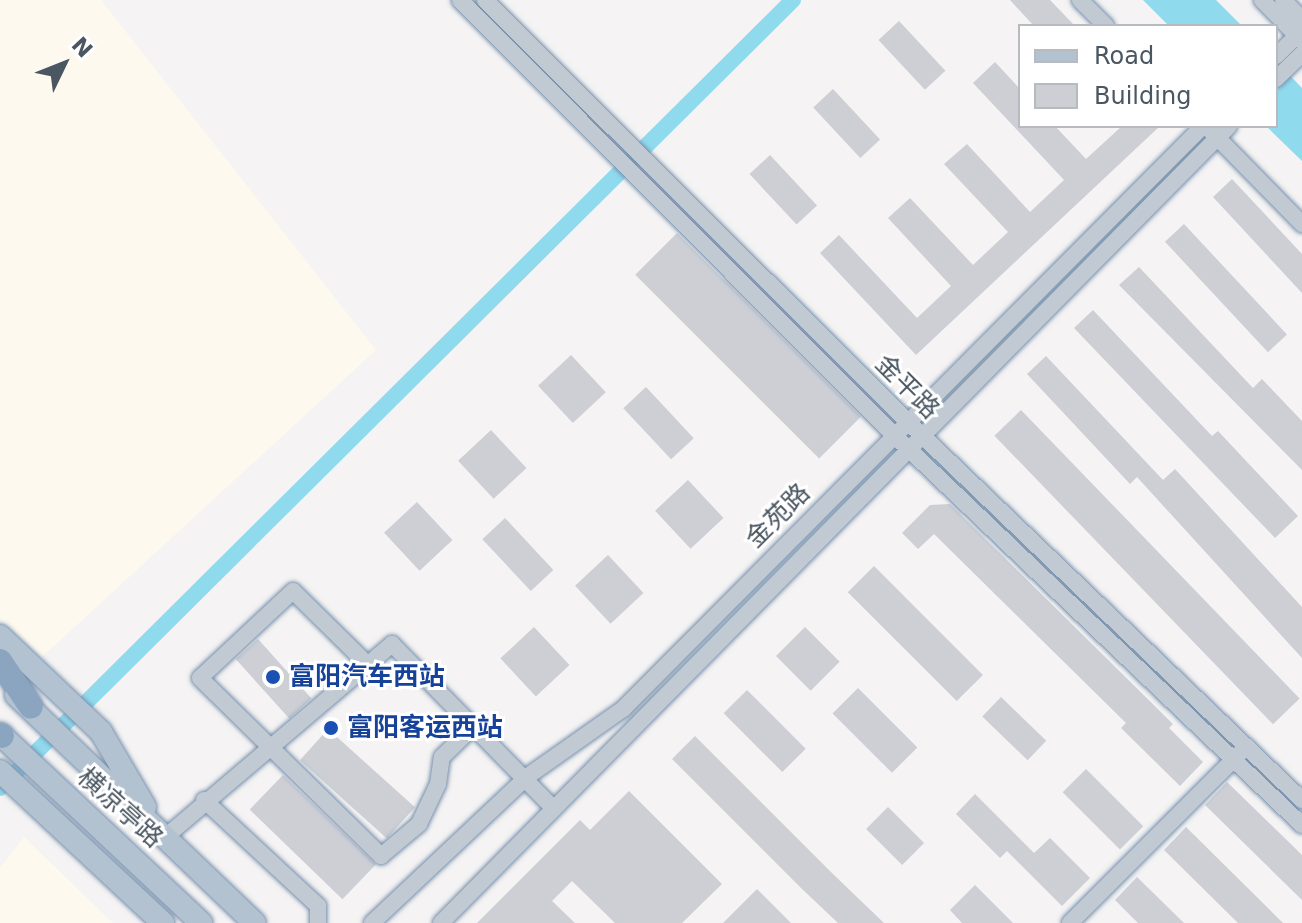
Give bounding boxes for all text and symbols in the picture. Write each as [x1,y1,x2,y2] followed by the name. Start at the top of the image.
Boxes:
[24,24,104,104] north arrow
[1018,24,1278,128] legend
[66,32,97,63] text: N
[1094,42,1154,70] text: Road
[1094,82,1191,110] text: Building
[868,348,946,426] street label: 金平路
[739,477,817,555] street label: 金苑路
[289,661,445,693] place label: 富阳汽车西站
[264,668,282,686] marker: 富阳汽车西站
[347,712,503,744] place label: 富阳客运西站
[322,719,340,737] marker: 富阳客运西站
[71,762,169,854] street label: 横凉亭路

